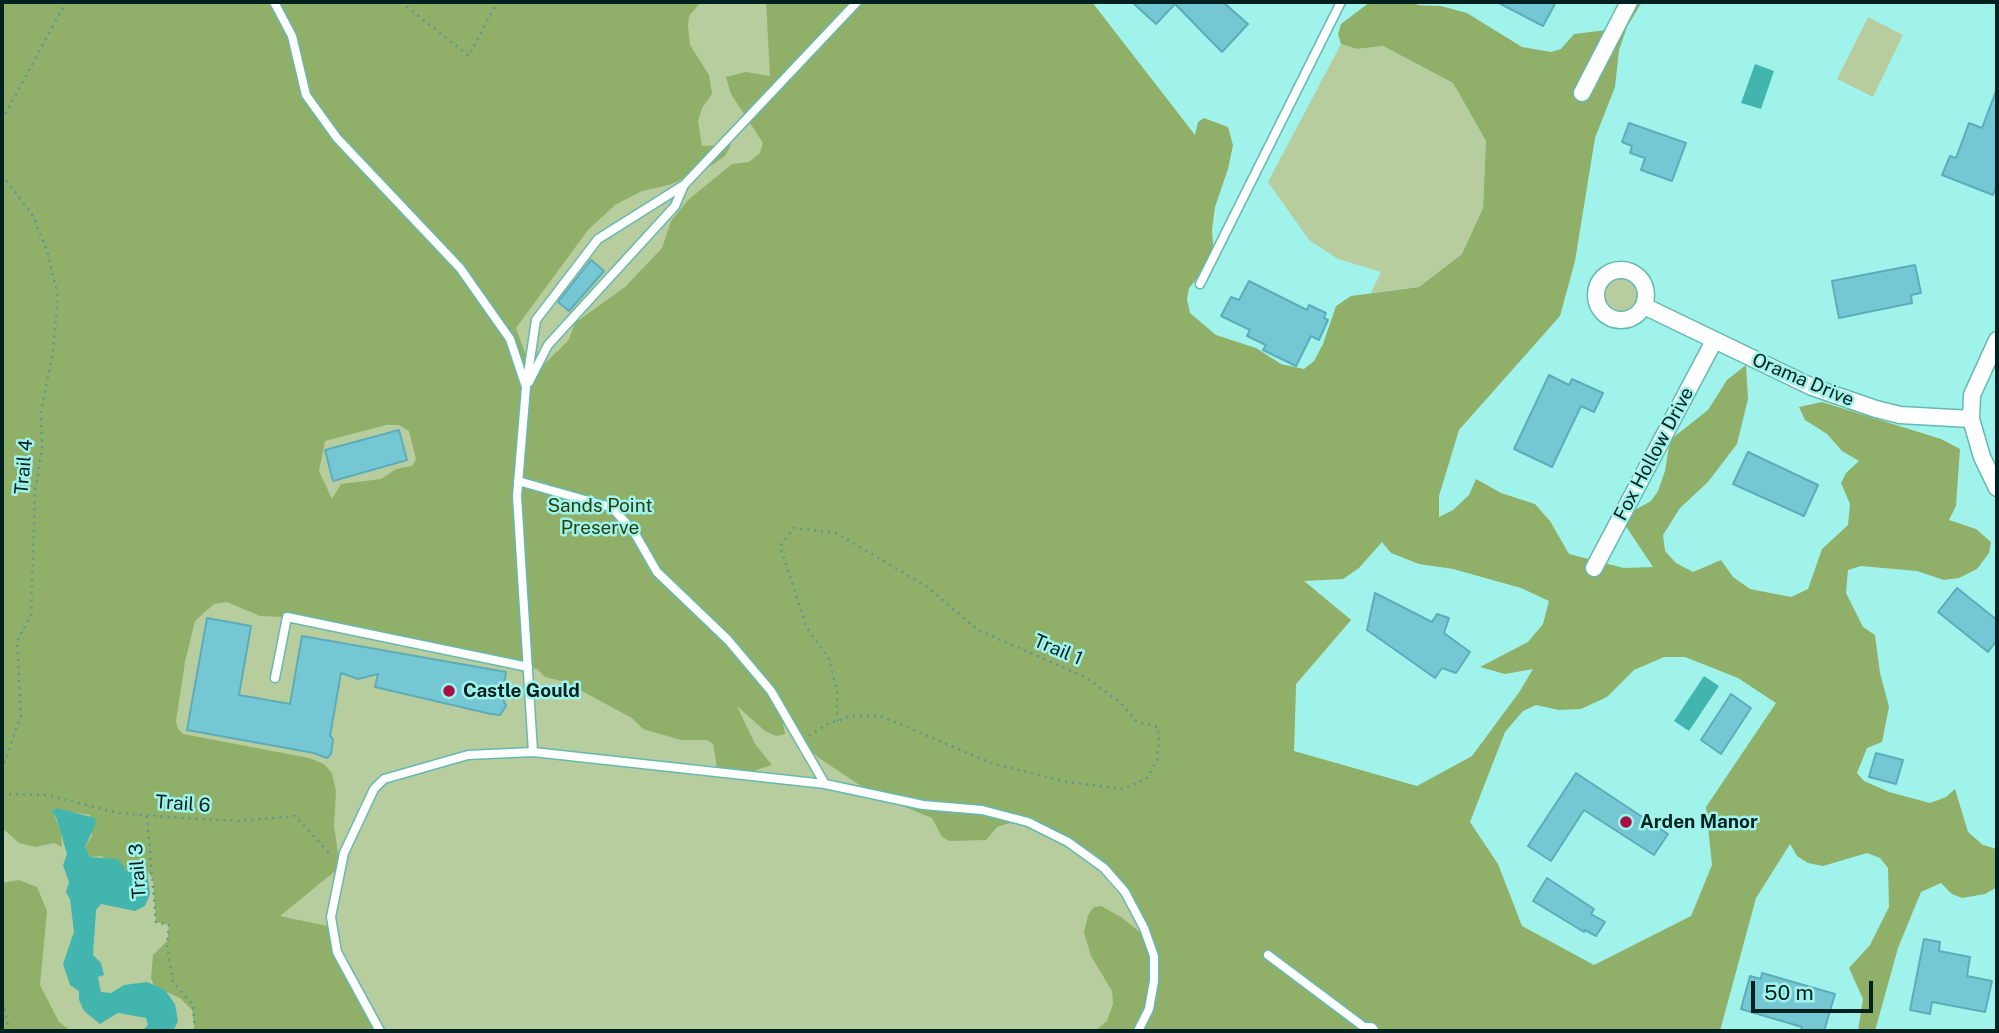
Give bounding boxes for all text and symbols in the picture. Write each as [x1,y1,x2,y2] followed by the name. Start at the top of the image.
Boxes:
[1749,348,1857,412] street label: Orama Drive
[1609,383,1699,525] street label: Fox Hollow Drive
[10,438,38,496] street label: Trail 4
[547,495,653,539] park label: Sands Point Preserve
[1030,630,1086,670] street label: Trail 1
[463,680,580,702] place label: Castle Gould
[441,683,457,699] marker: Castle Gould
[155,791,211,817] street label: Trail 6
[1640,811,1758,833] place label: Arden Manor
[1618,814,1634,830] marker: Arden Manor
[125,843,151,899] street label: Trail 3
[1754,967,1876,1011] scale bar
[1764,980,1814,1005] text: 50 m

